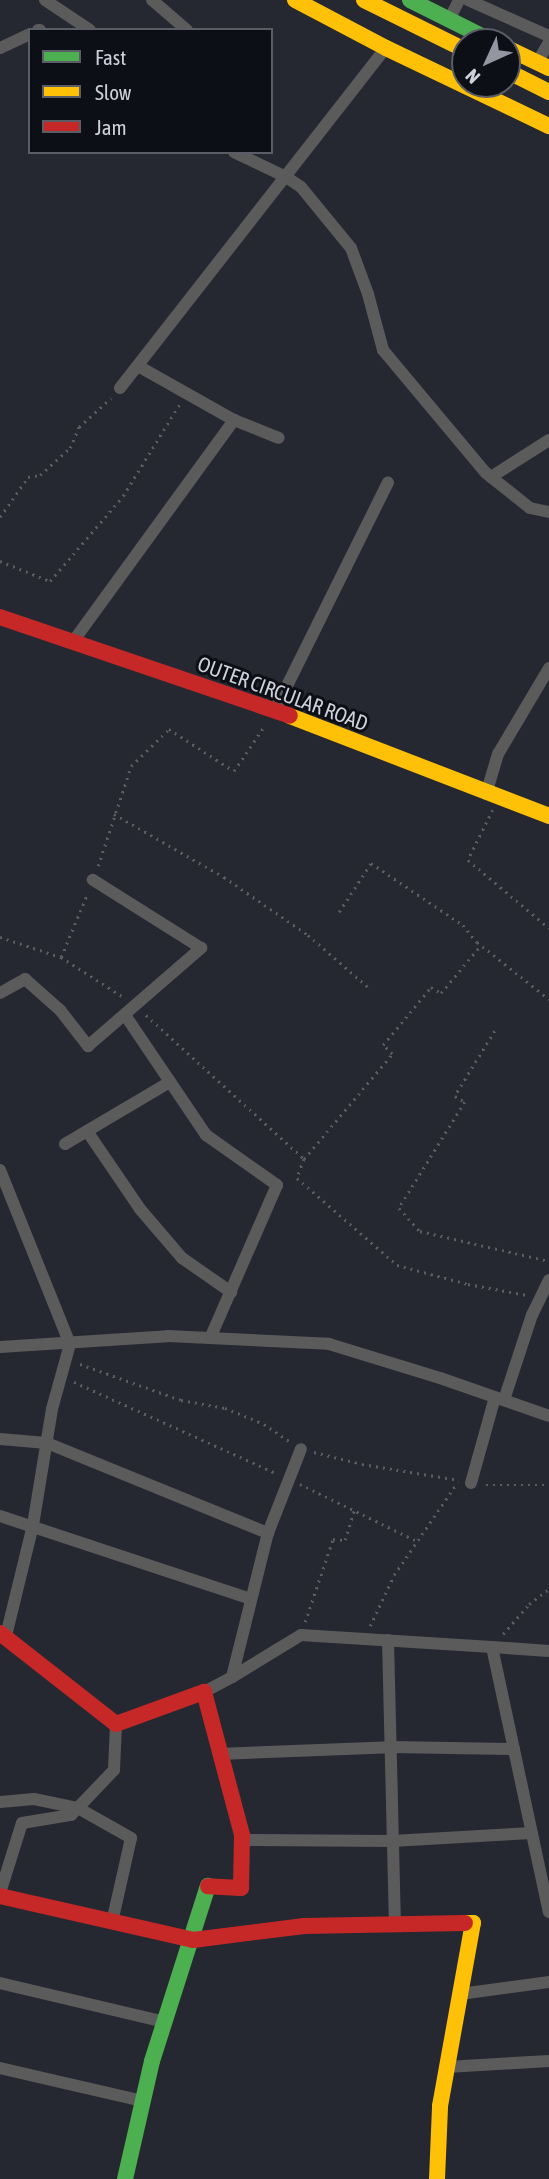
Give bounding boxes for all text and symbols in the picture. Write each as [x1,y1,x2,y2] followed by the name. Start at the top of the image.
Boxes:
[28,28,273,154] legend
[451,28,521,98] north arrow
[95,45,126,69] text: Fast
[461,65,484,88] text: N
[95,80,131,104] text: Slow
[95,115,127,139] text: Jam
[194,650,372,736] street label: OUTER CIRCULAR ROAD

